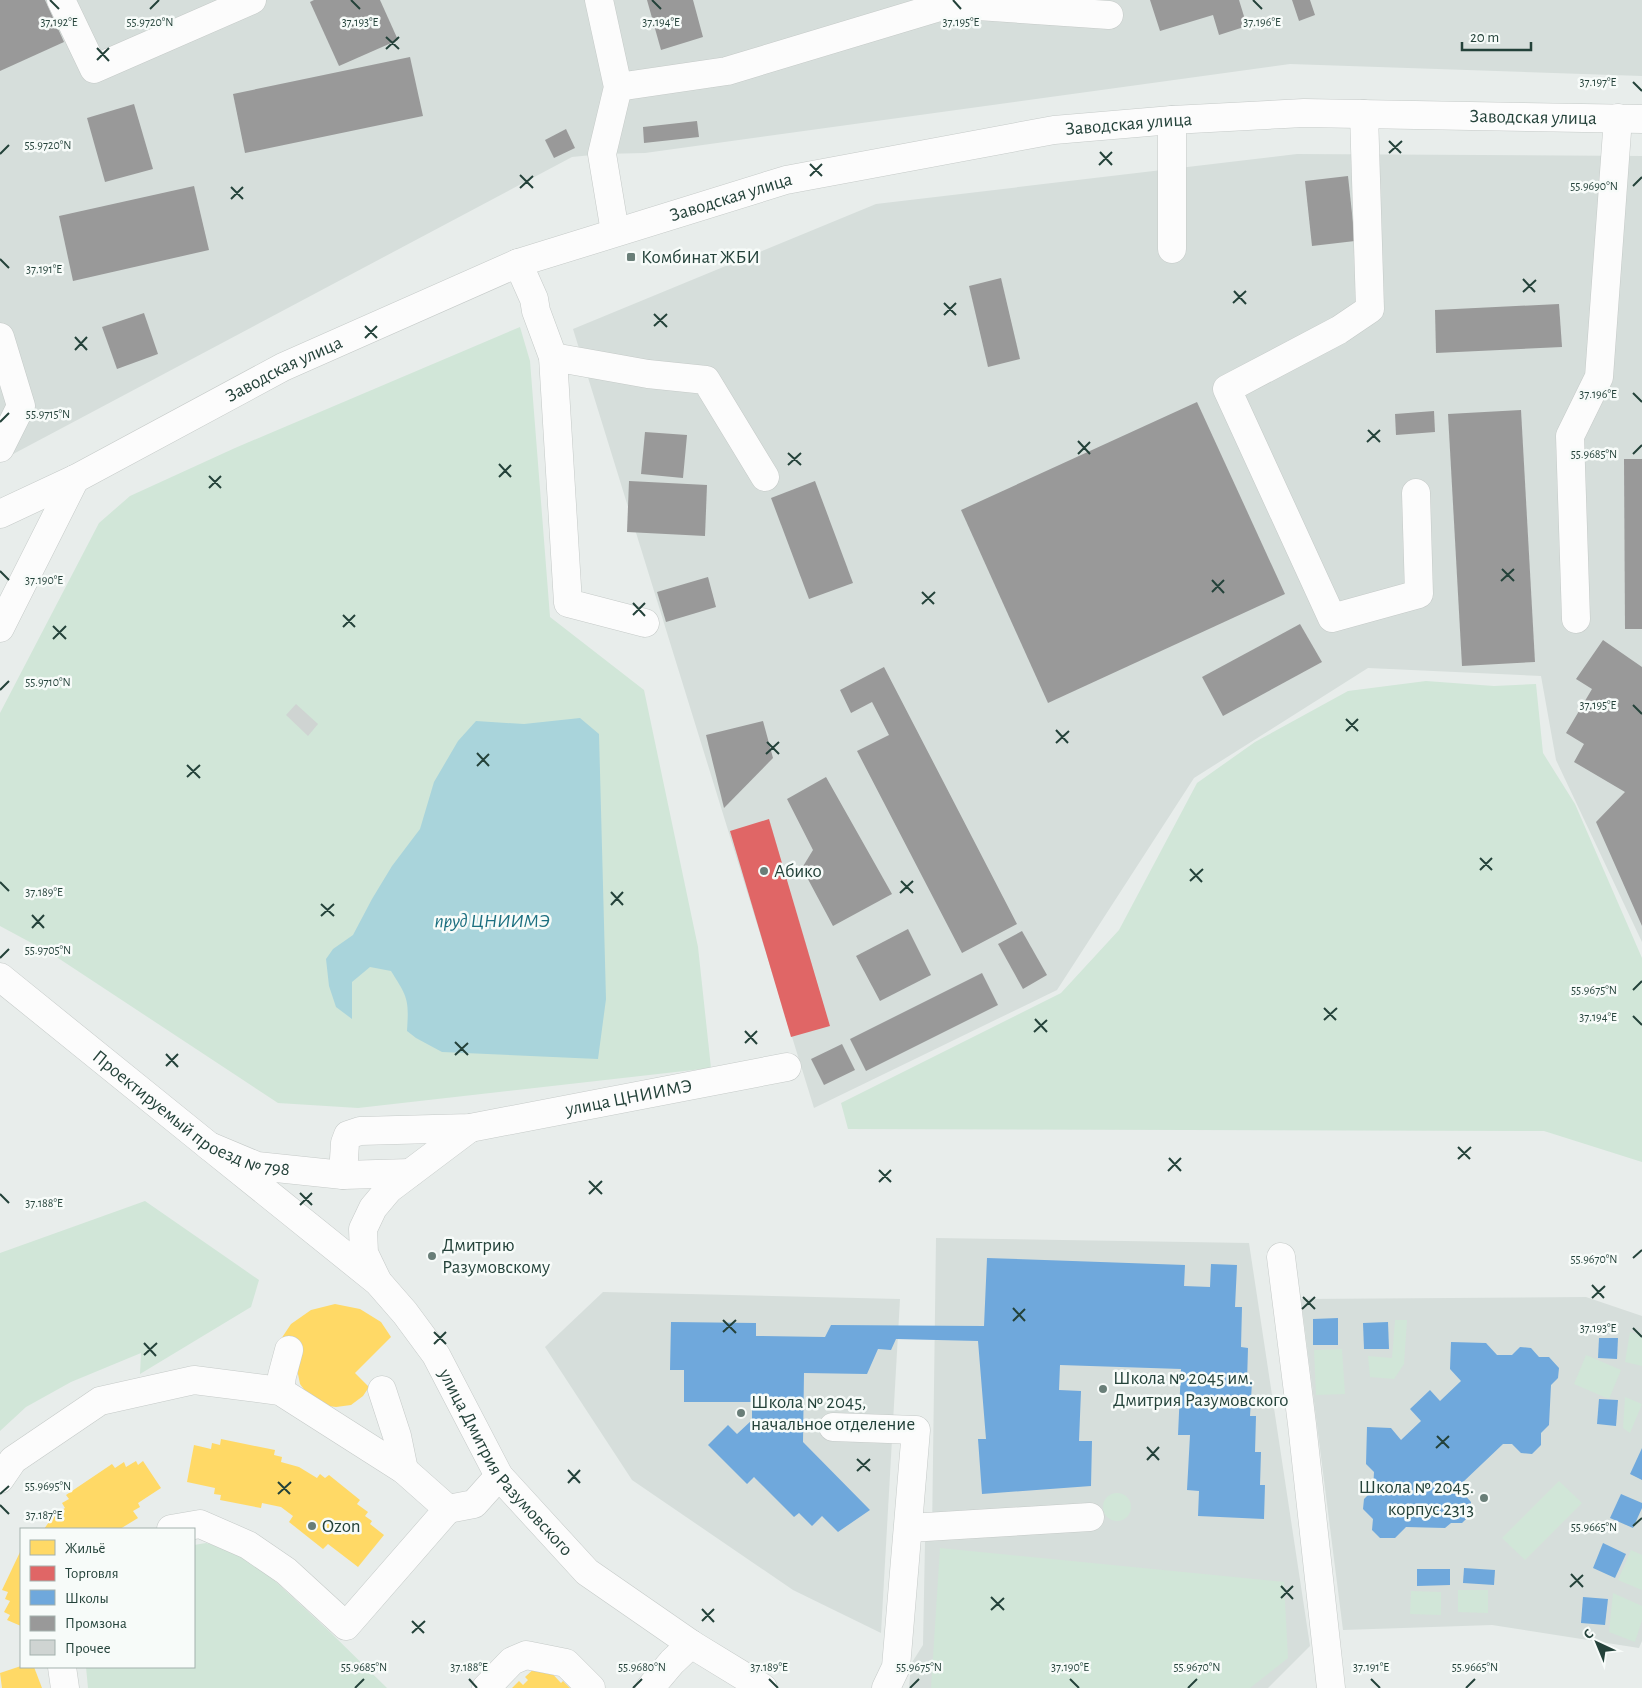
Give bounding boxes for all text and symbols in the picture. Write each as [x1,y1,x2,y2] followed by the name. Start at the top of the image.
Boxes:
[40,16,78,28] text: 37.192°E
[127,16,173,28] text: 55.9720°N
[342,16,379,28] text: 37.193°E
[642,16,680,28] text: 37.194°E
[943,16,980,28] text: 37.195°E
[1243,16,1281,28] text: 37.196°E
[1462,20,1531,52] scale bar
[1470,30,1499,45] text: 20 m
[1580,76,1617,88] text: 37.197°E
[1469,106,1597,128] street label: Заводская улица
[1064,109,1193,139] street label: Заводская улица
[25,139,71,151] text: 55.9720°N
[667,169,794,225] street label: Заводская улица
[1570,180,1618,192] text: 55.9690°N
[641,248,760,267] place label: Комбинат ЖБИ
[625,251,637,263] marker: Комбинат ЖБИ
[26,263,62,275] text: 37.191°E
[222,332,345,406] street label: Заводская улица
[1579,388,1617,400] text: 37.196°E
[26,408,70,420] text: 55.9715°N
[1571,448,1617,460] text: 55.9685°N
[25,574,63,586] text: 37.190°E
[25,676,71,688] text: 55.9710°N
[1580,699,1617,711] text: 37.195°E
[774,862,822,881] place label: Абико
[758,865,770,877] marker: Абико
[25,886,63,898] text: 37.189°E
[434,911,550,931] water label: пруд ЦНИИМЭ
[25,944,71,956] text: 55.9705°N
[1571,984,1617,996] text: 55.9675°N
[1579,1011,1617,1023] text: 37.194°E
[89,1046,291,1179] street label: Проектируемый проезд № 798
[563,1076,694,1119] street label: улица ЦНИИМЭ
[25,1197,63,1209] text: 37.188°E
[442,1236,550,1277] place label: Дмитрию Разумовскому
[426,1250,438,1262] marker: Дмитрию Разумовскому
[1570,1253,1618,1265] text: 55.9670°N
[1580,1322,1617,1334] text: 37.193°E
[435,1365,577,1559] street label: улица Дмитрия Разумовского
[1113,1369,1288,1410] place label: Школа № 2045 им. Дмитрия Разумовского
[1097,1383,1109,1395] marker: Школа № 2045 им. Дмитрия Разумовского
[751,1393,915,1434] place label: Школа № 2045, начальное отделение
[735,1407,747,1419] marker: Школа № 2045, начальное отделение
[1359,1478,1474,1519] place label: Школа № 2045. корпус 2313
[25,1480,71,1492] text: 55.9695°N
[1478,1492,1490,1504] marker: Школа № 2045. корпус 2313
[26,1509,63,1521] text: 37.187°E
[322,1517,361,1536] place label: Ozon
[306,1520,318,1532] marker: Ozon
[1571,1521,1617,1533] text: 55.9665°N
[20,1528,195,1668] legend
[65,1541,105,1556] text: Жильё
[65,1566,119,1581] text: Торговля
[65,1591,109,1606] text: Школы
[65,1616,127,1631] text: Промзона
[1572,1618,1622,1668] north arrow
[1581,1626,1596,1642] text: С
[65,1641,111,1656] text: Прочее
[341,1661,387,1673] text: 55.9685°N
[450,1661,488,1673] text: 37.188°E
[618,1661,666,1673] text: 55.9680°N
[750,1661,788,1673] text: 37.189°E
[896,1661,942,1673] text: 55.9675°N
[1051,1661,1089,1673] text: 37.190°E
[1173,1661,1221,1673] text: 55.9670°N
[1353,1661,1389,1673] text: 37.191°E
[1452,1661,1498,1673] text: 55.9665°N

